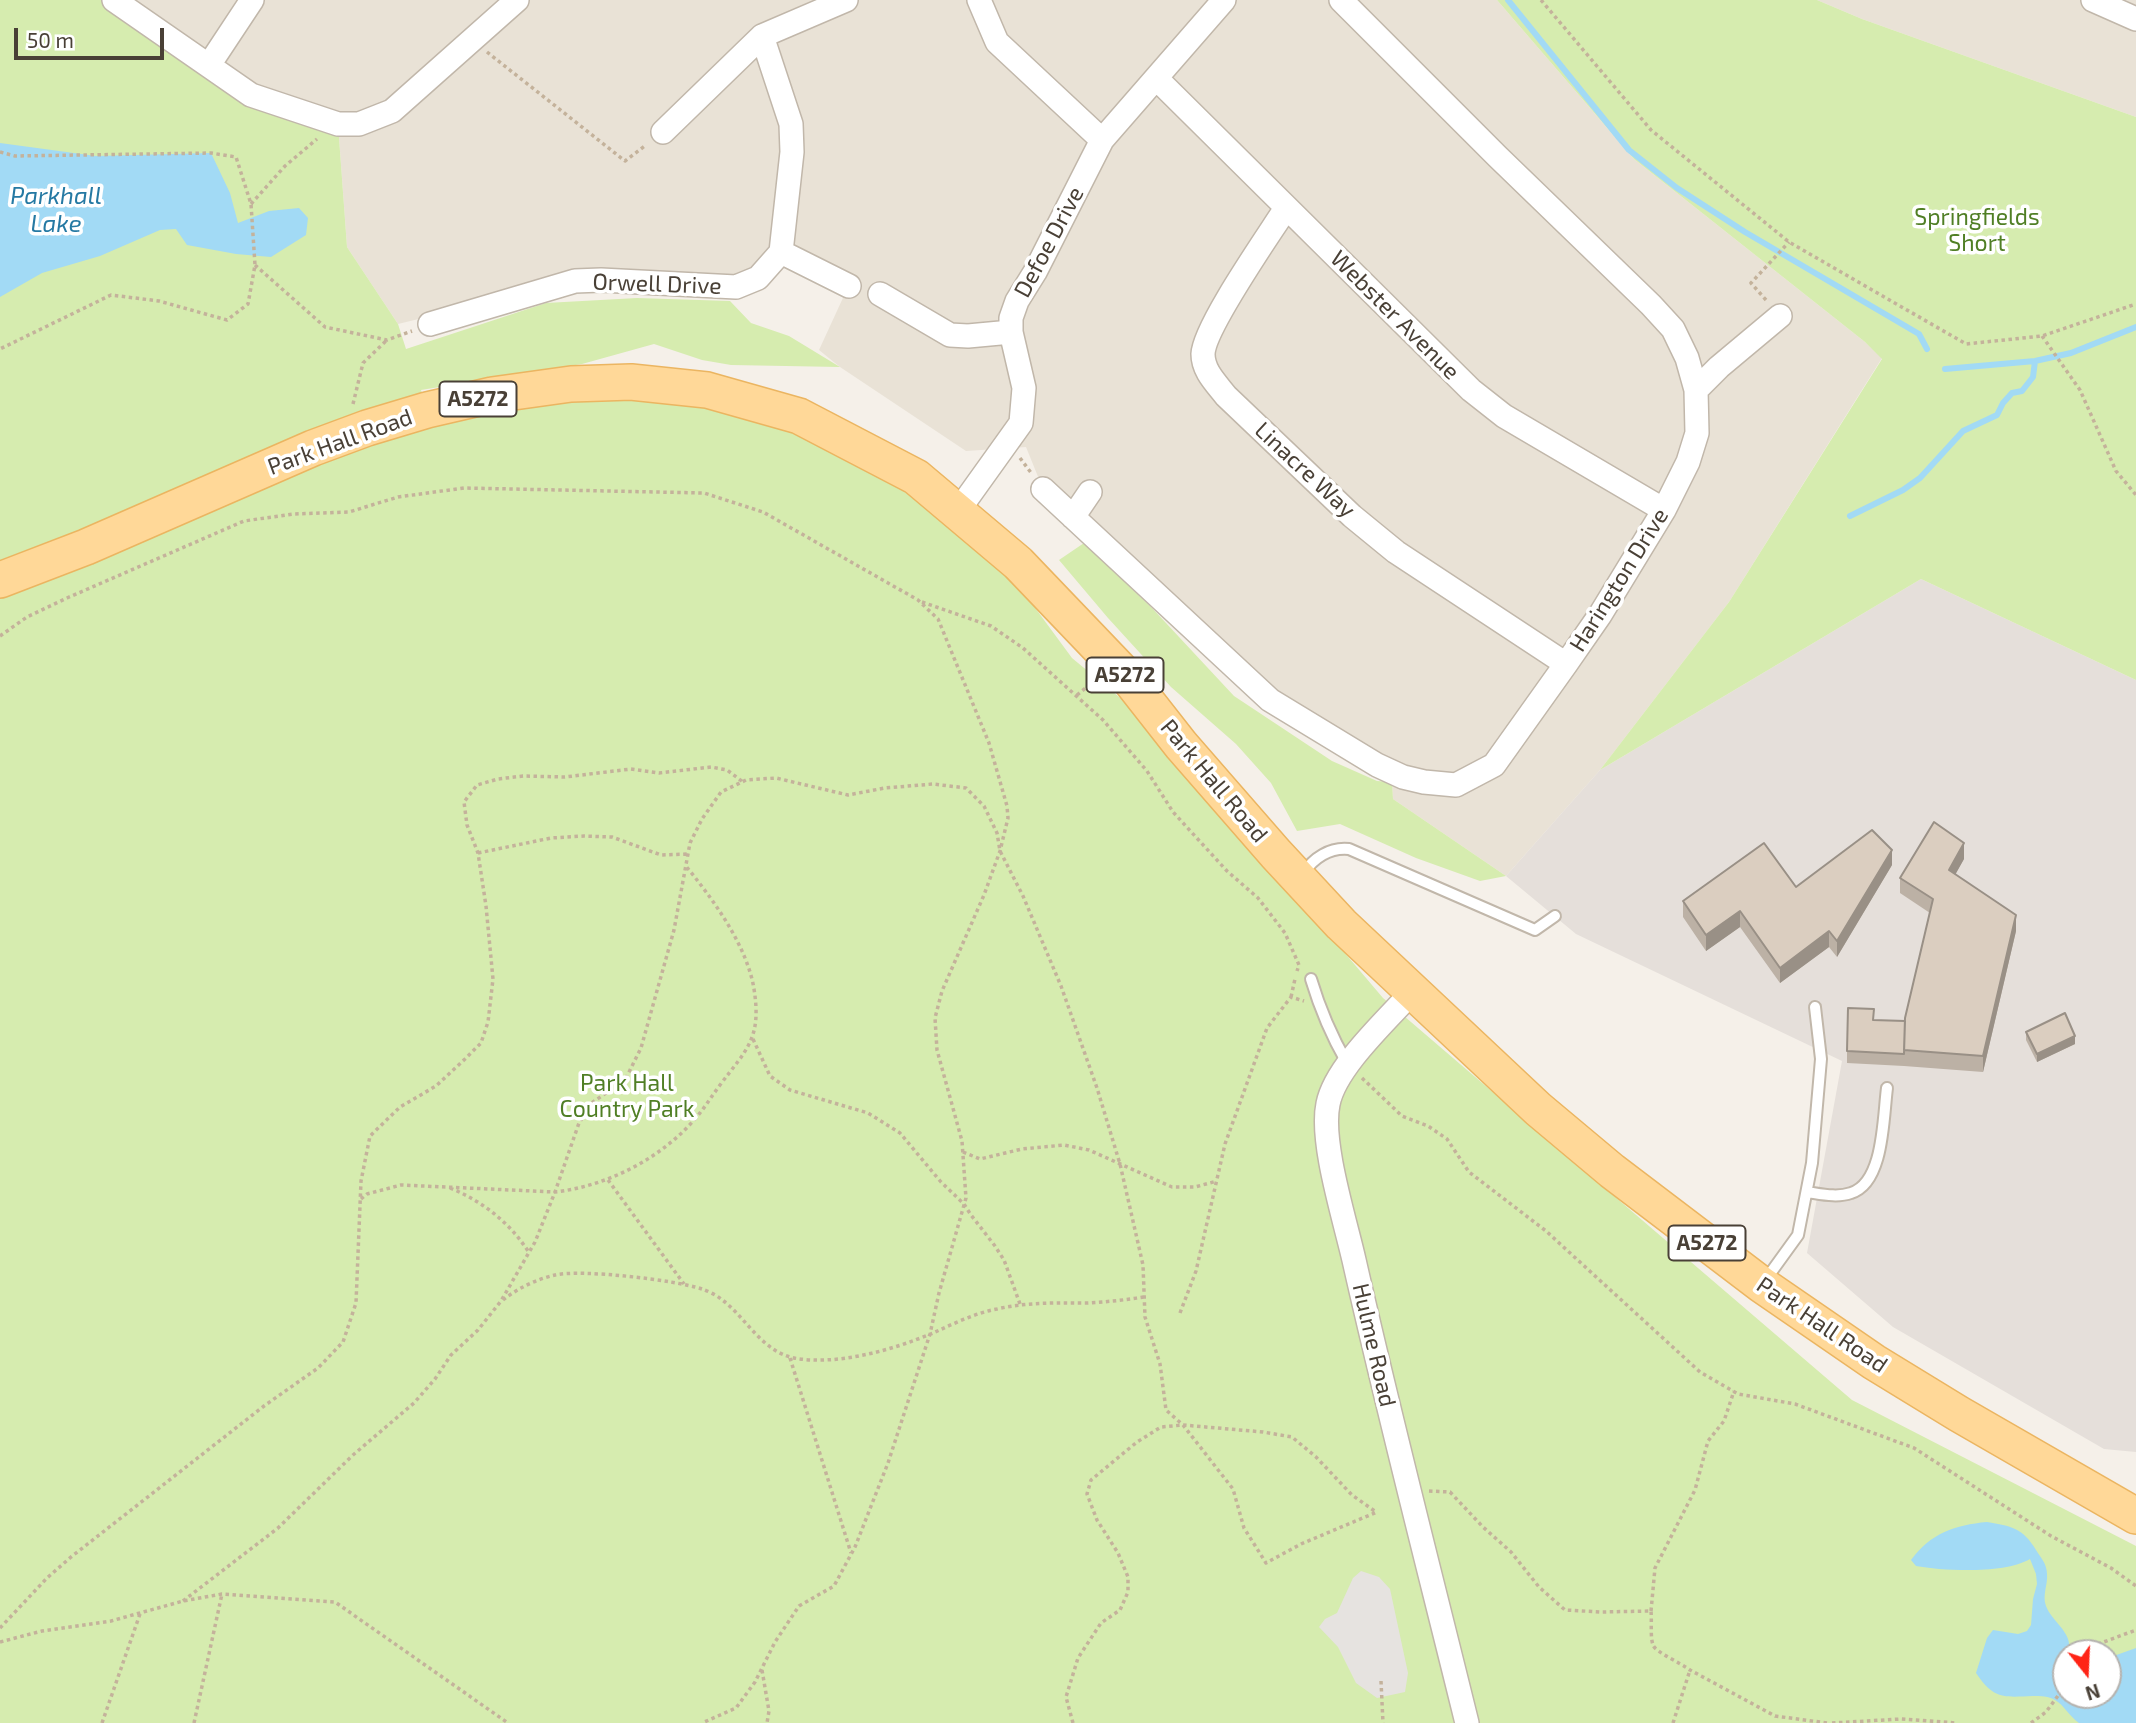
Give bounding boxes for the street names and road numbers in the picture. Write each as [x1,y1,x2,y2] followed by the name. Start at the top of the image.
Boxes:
[1008,182,1090,302] street label: Defoe Drive
[1325,245,1465,385] street label: Webster Avenue
[592,268,722,300] street label: Orwell Drive
[440,382,516,416] road number: A5272
[264,403,416,481] street label: Park Hall Road
[1249,416,1361,524] street label: Linacre Way
[1564,503,1674,657] street label: Harington Drive
[1086,658,1164,692] road number: A5272
[1155,714,1273,848] street label: Park Hall Road
[1668,1226,1746,1260] road number: A5272
[1751,1271,1893,1379] street label: Park Hall Road
[1346,1281,1402,1409] street label: Hulme Road

